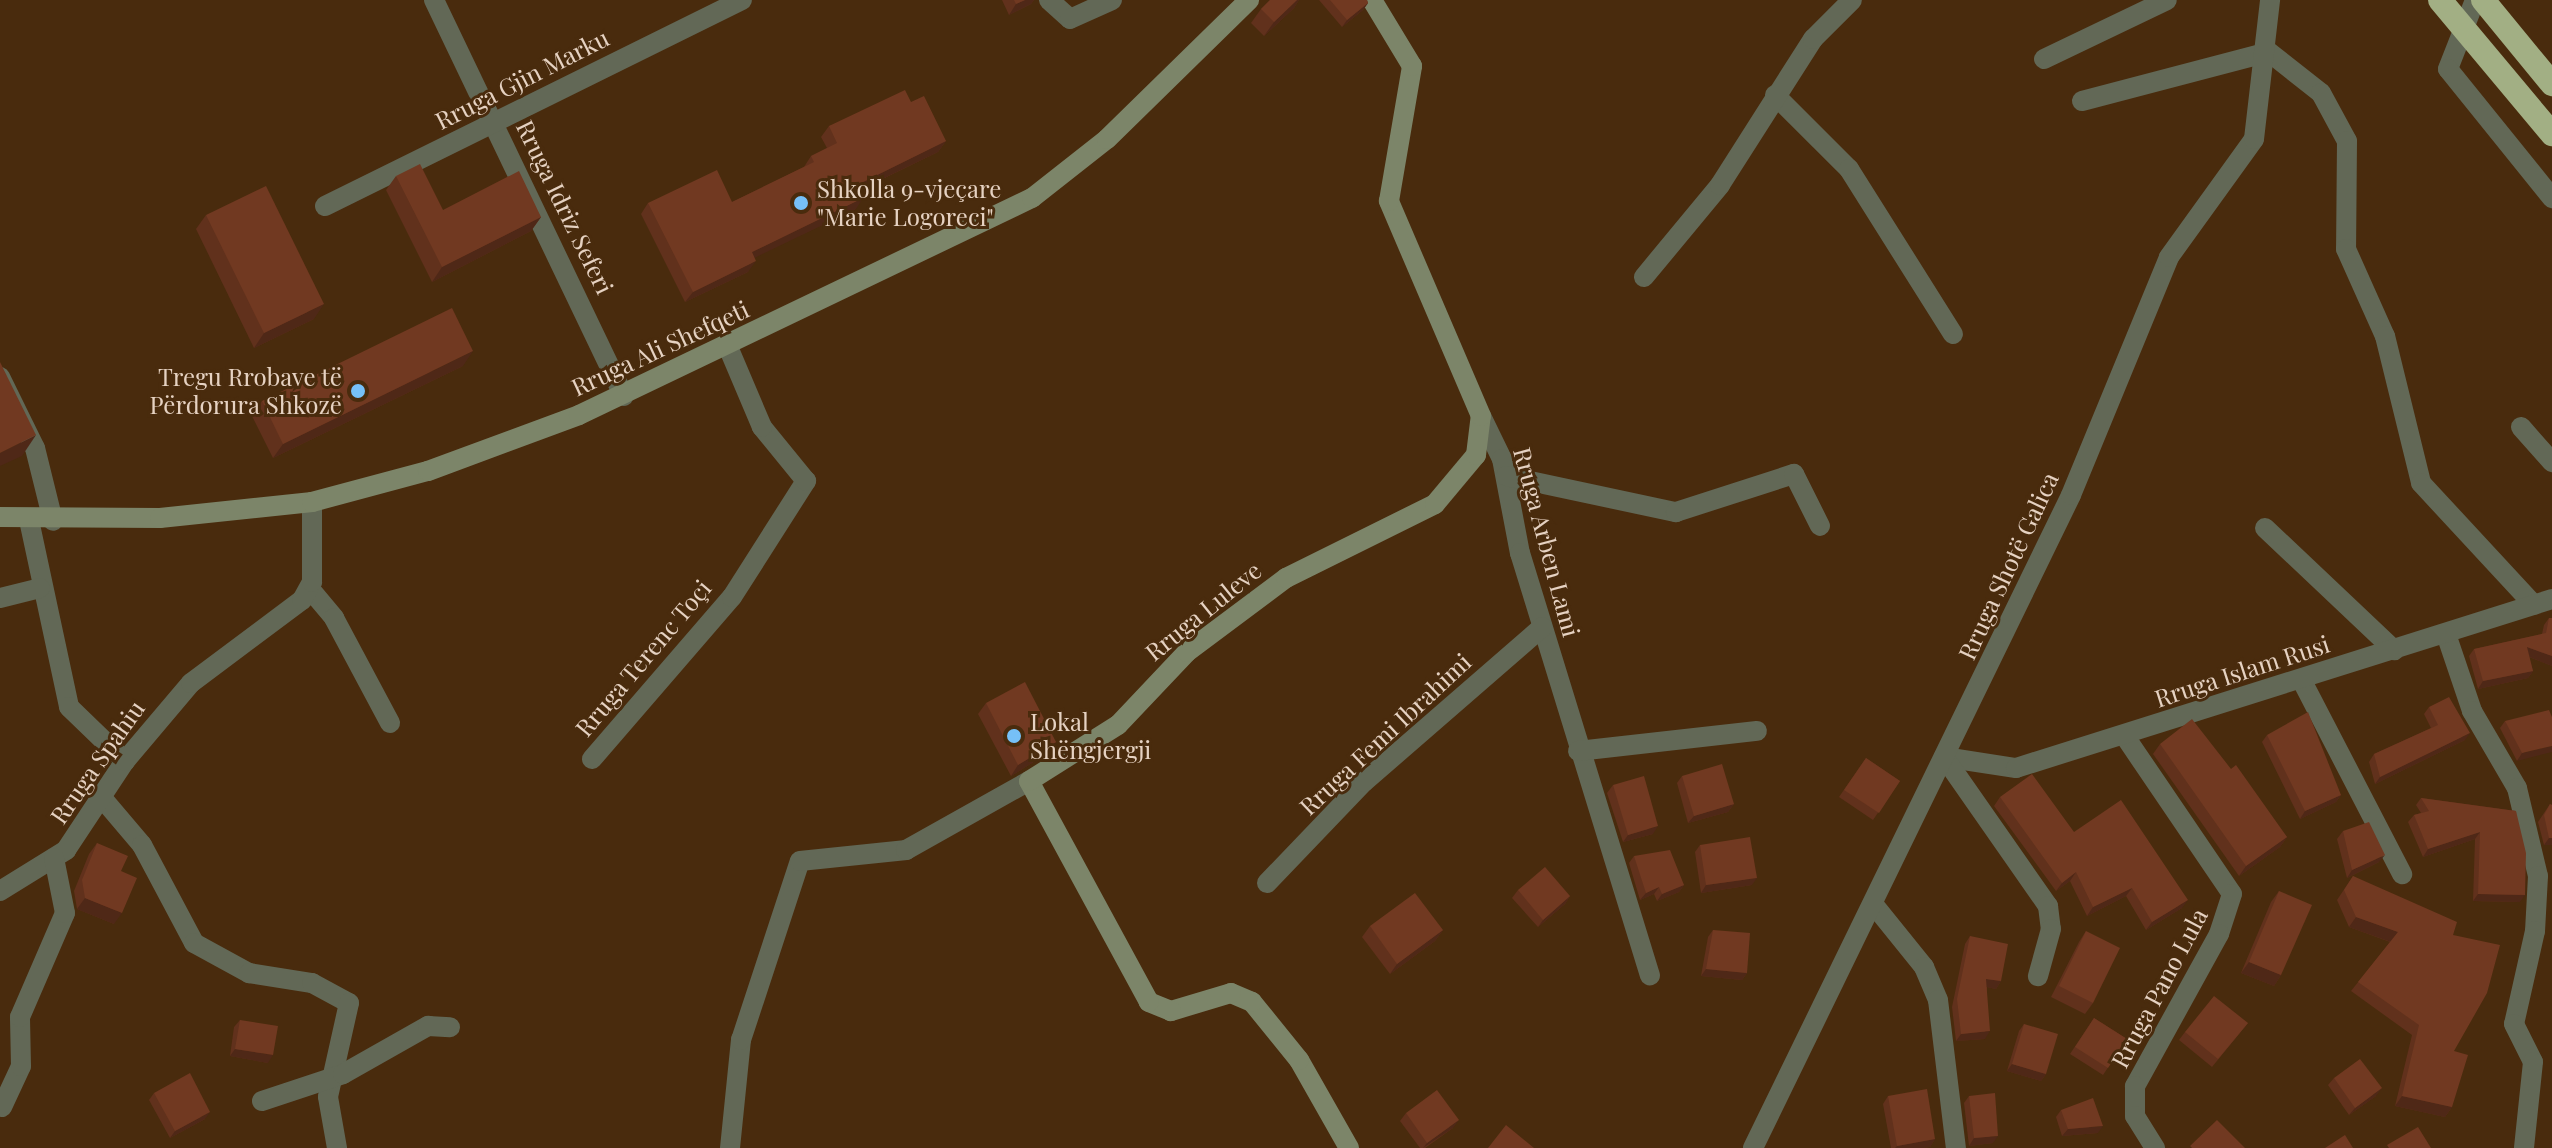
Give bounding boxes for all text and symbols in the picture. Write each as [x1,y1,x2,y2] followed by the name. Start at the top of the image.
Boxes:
[430,23,614,135] street label: Rruga Gjin Marku
[510,115,620,299] street label: Rruga Idriz Seferi
[817,175,1002,231] place label: Shkolla 9-vjeçare "Marie Logoreci"
[792,194,810,212] marker: Shkolla 9-vjeçare "Marie Logoreci"
[566,294,754,402] street label: Rruga Ali Shefqeti
[149,363,342,419] place label: Tregu Rrobave të Përdorura Shkozë
[349,382,367,400] marker: Tregu Rrobave të Përdorura Shkozë
[1508,444,1586,640] street label: Rruga Arben Lami
[1952,468,2064,664] street label: Rruga Shotë Galica
[1139,555,1267,667] street label: Rruga Luleve
[569,573,717,743] street label: Rruga Terenc Toçi
[2151,629,2333,713] street label: Rruga Islam Rusi
[1293,647,1477,821] street label: Rruga Femi Ibrahimi
[44,695,150,829] street label: Rruga Spahiu
[1030,708,1151,764] place label: Lokal Shëngjergji
[1005,727,1023,745] marker: Lokal Shëngjergji
[2105,903,2213,1073] street label: Rruga Pano Lula

